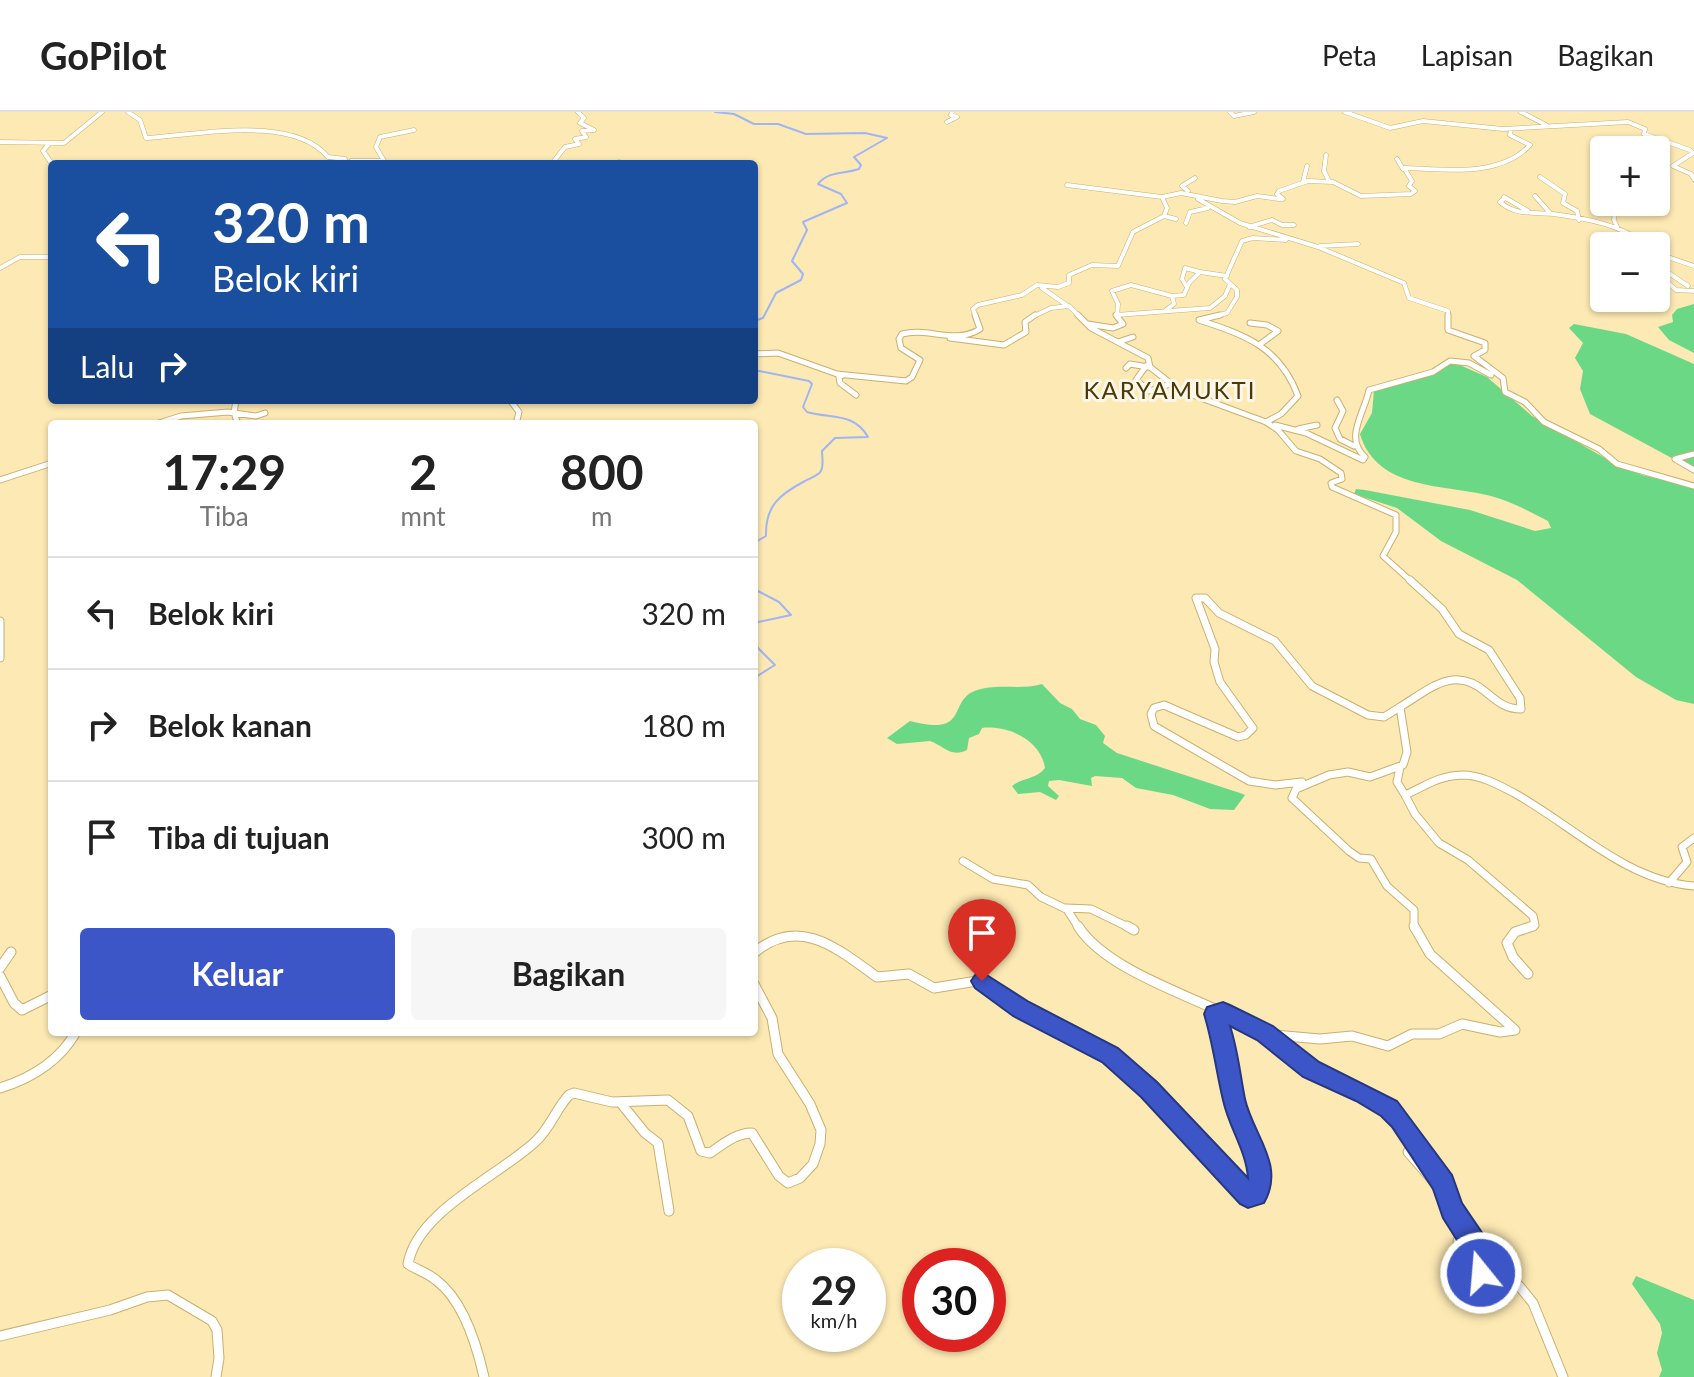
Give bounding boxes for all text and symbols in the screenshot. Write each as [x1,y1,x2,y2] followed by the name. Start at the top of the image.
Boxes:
[40,32,167,78] text: GoPilot
[1322,38,1377,72] text: Peta
[1421,38,1513,72] text: Lapisan
[1557,38,1654,72] text: Bagikan
[1590,136,1670,312] map controls
[1590,136,1670,216] button: +
[212,188,370,255] text: 320 m
[80,192,184,296] icon: left
[1590,232,1670,312] button: −
[212,256,359,300] text: Belok kiri
[150,344,194,388] icon: right
[80,348,134,384] text: Lalu
[1084,375,1256,404] district label: KARYAMUKTI
[162,443,286,500] text: 17:29
[409,443,437,500] text: 2
[560,443,644,500] text: 800
[200,500,249,532] text: Tiba
[401,500,446,532] text: mnt
[591,500,613,532] text: m
[80,591,124,635] icon: left
[148,595,274,631] text: Belok kiri
[641,595,726,631] text: 320 m
[80,703,124,747] icon: right
[148,707,312,743] text: Belok kanan
[641,707,726,743] text: 180 m
[80,815,124,859] icon: arrive
[148,819,330,855] text: Tiba di tujuan
[641,819,726,855] text: 300 m
[948,899,1016,981] pin
[960,911,1004,955] icon: arrive
[80,928,395,1020] button: Keluar
[411,928,726,1020] button: Bagikan
[1439,1231,1523,1315] position arrow
[902,1248,1006,1352] speed limit sign: 30
[811,1266,857,1314] text: 29
[811,1308,857,1332] text: km/h

